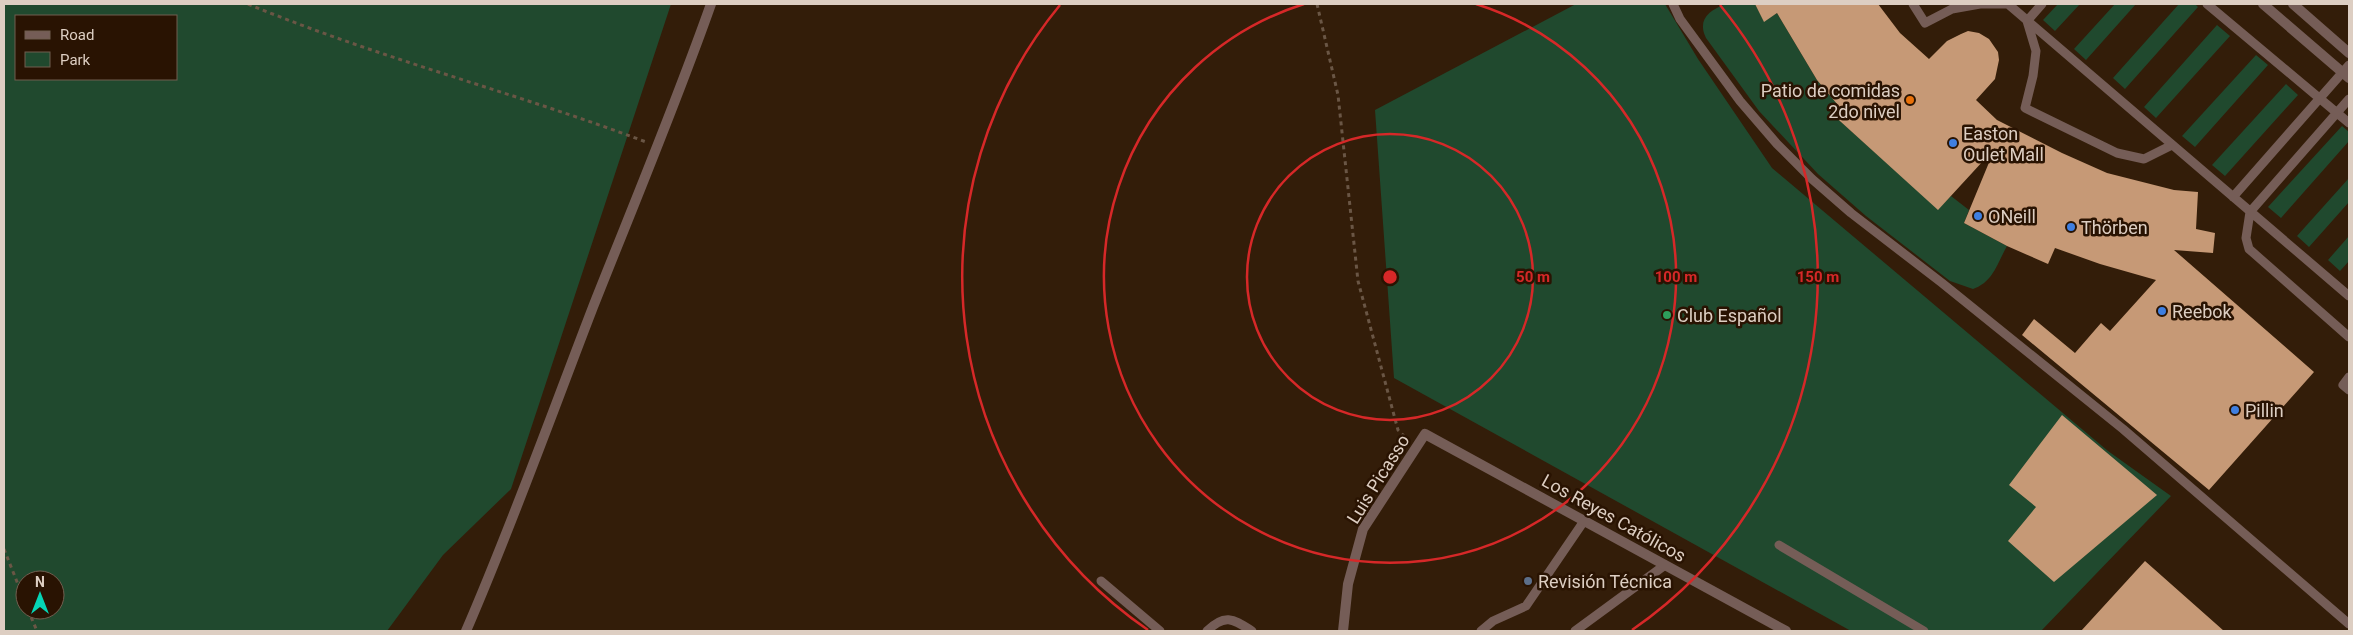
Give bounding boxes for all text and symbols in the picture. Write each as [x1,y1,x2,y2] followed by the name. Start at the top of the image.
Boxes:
[15,15,178,80] legend
[60,26,94,44] text: Road
[60,51,91,69] text: Park
[1761,80,1900,122] place label: Patio de comidas 2do nivel
[1904,94,1916,106] marker: Patio de comidas 2do nivel
[1963,123,2044,165] place label: Easton Oulet Mall
[1947,137,1959,149] marker: Easton Oulet Mall
[1988,206,2036,227] place label: ONeill
[1972,210,1984,222] marker: ONeill
[2081,217,2148,238] place label: Thörben
[2065,221,2077,233] marker: Thörben
[1381,268,1399,286] centre of rings
[1516,268,1550,286] text: 50 m
[1655,268,1697,286] text: 100 m
[1797,268,1839,286] text: 150 m
[2172,301,2233,322] place label: Reebok
[1677,305,1782,326] place label: Club Español
[2156,305,2168,317] marker: Reebok
[1661,309,1673,321] marker: Club Español
[2245,400,2284,421] place label: Pillin
[2229,404,2241,416] marker: Pillin
[1342,431,1414,527] street label: Luis Picasso
[1538,470,1690,566] street label: Los Reyes Católicos
[15,570,65,620] north arrow
[1538,571,1672,592] place label: Revisión Técnica
[35,574,45,590] text: N
[1522,575,1534,587] marker: Revisión Técnica

